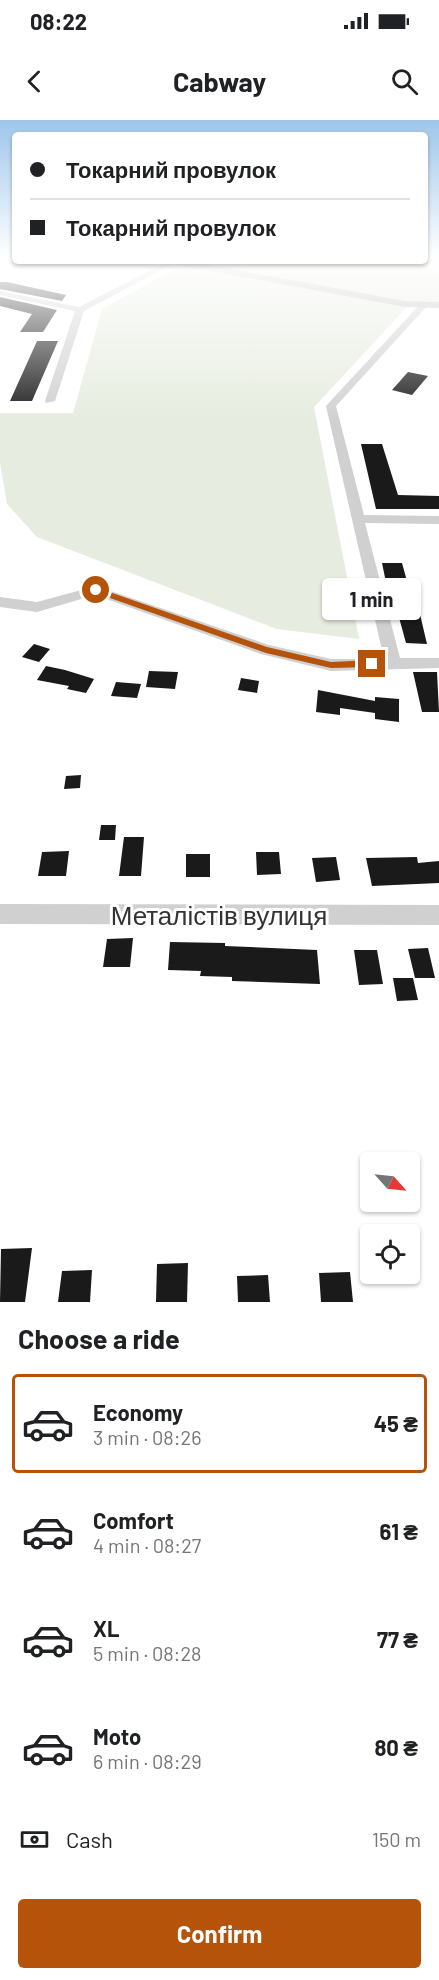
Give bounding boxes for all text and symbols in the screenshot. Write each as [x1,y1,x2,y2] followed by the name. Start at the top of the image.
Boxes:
[30,8,87,34] text: 08:22
[18,65,51,98] icon: back
[173,65,266,97] text: Cabway
[388,65,421,98] icon: search
[66,156,276,182] text: Токарний провулок
[66,214,276,240] text: Токарний провулок
[82,576,109,603] route start
[322,577,422,619] callout: 1 min
[350,587,393,611] text: 1 min
[358,650,385,677] route end
[111,899,327,930] street label: Металістів вулиця
[360,1152,420,1212] north arrow
[360,1152,420,1284] map controls
[360,1224,420,1284] button: locate
[18,1322,180,1354] text: Choose a ride
[21,1397,75,1451] icon: car
[93,1399,183,1425] text: Economy
[374,1410,418,1436] text: 45 ₴
[93,1425,201,1449] text: 3 min · 08:26
[21,1505,75,1559] icon: car
[93,1507,174,1533] text: Comfort
[379,1518,418,1544] text: 61 ₴
[93,1533,201,1557] text: 4 min · 08:27
[21,1613,75,1667] icon: car
[93,1615,119,1641] text: XL
[377,1626,418,1652] text: 77 ₴
[93,1641,202,1665] text: 5 min · 08:28
[21,1721,75,1775] icon: car
[93,1723,141,1749] text: Moto
[374,1734,418,1760] text: 80 ₴
[93,1749,202,1773] text: 6 min · 08:29
[18,1823,51,1856] icon: cash
[66,1826,113,1852] text: Cash
[372,1827,421,1851] text: 150 m
[18,1899,421,1968] button: Confirm

